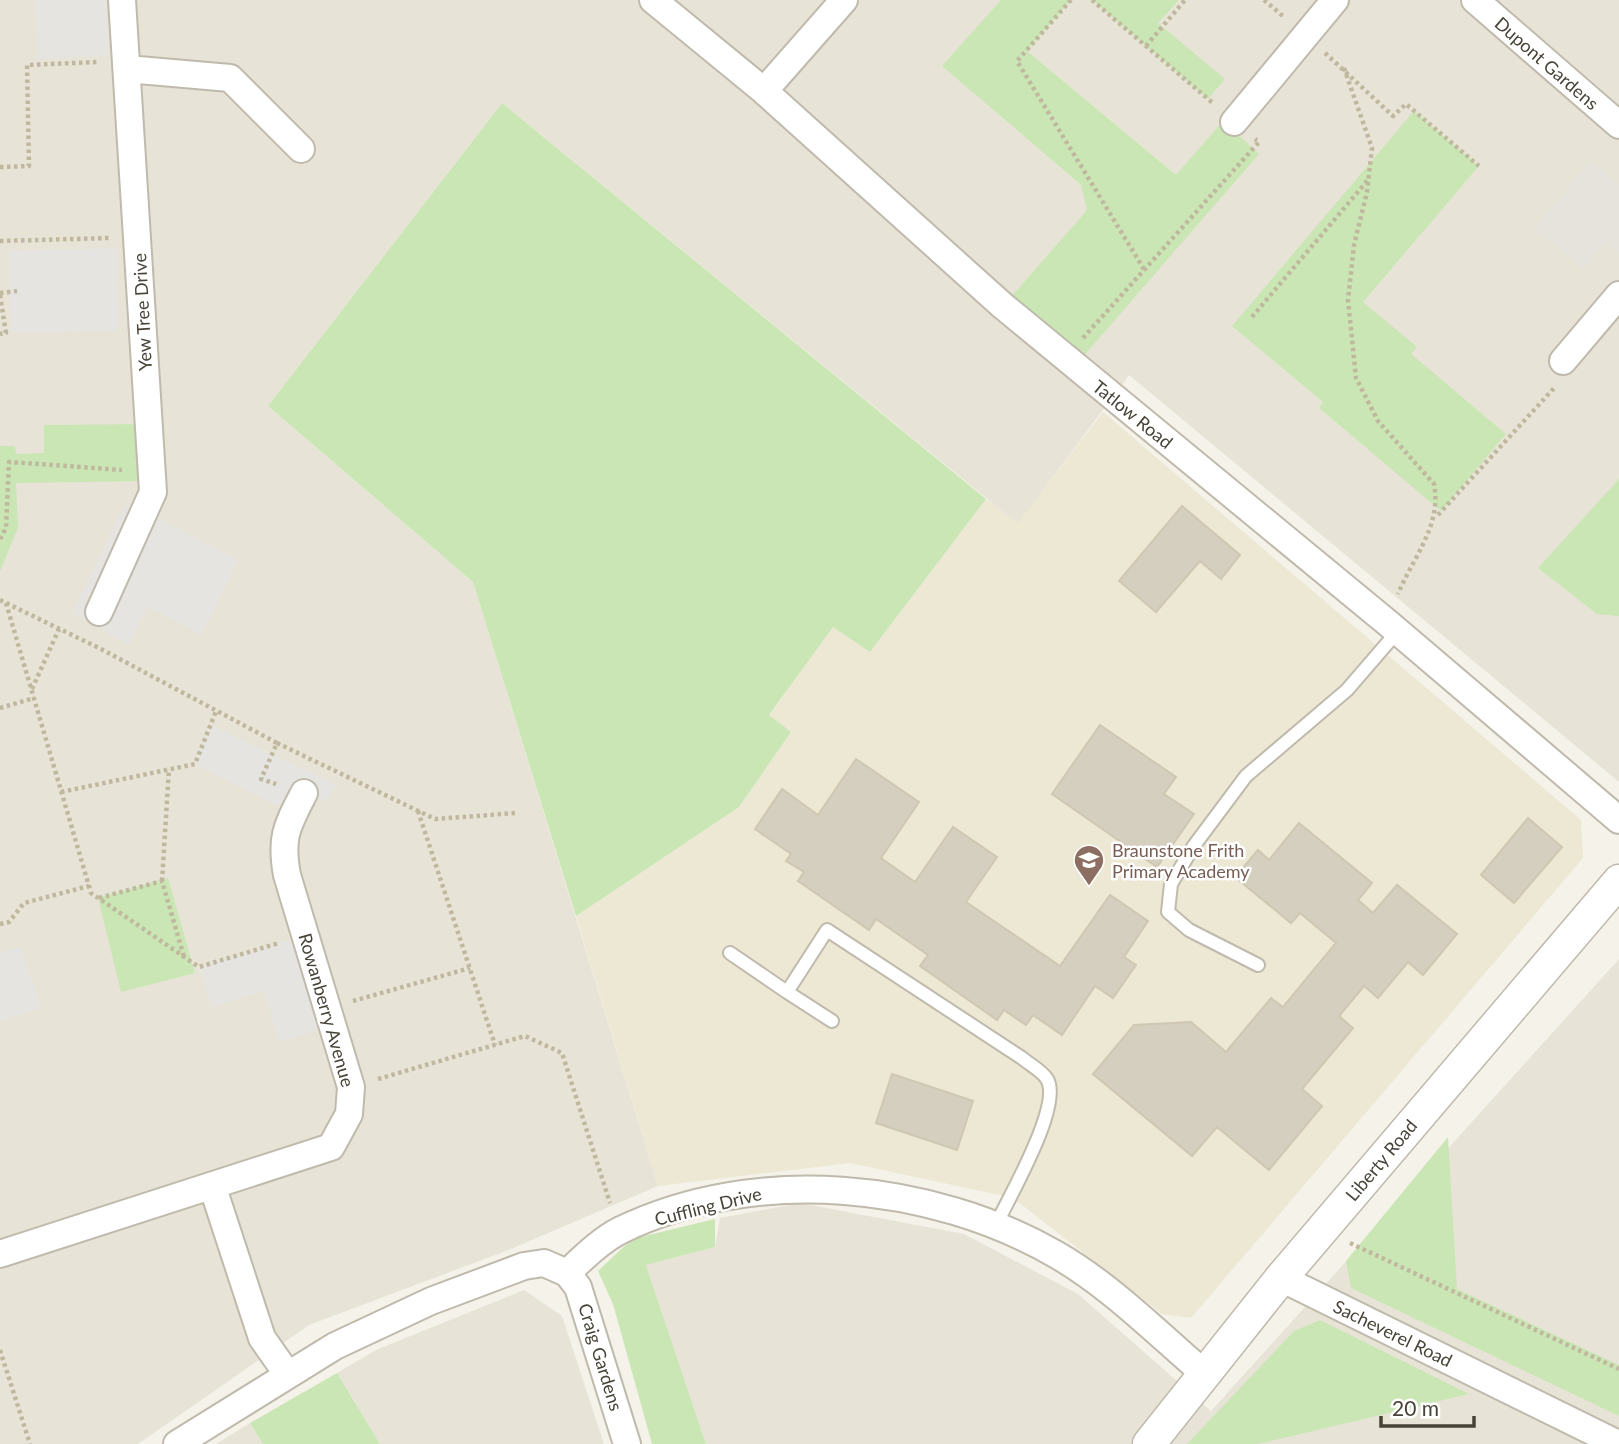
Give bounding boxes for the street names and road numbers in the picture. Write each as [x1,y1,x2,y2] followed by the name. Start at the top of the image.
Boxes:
[1491,12,1604,114] street label: Dupont Gardens
[128,253,156,371] street label: Yew Tree Drive
[1089,375,1177,453] street label: Tatlow Road
[295,931,359,1089] street label: Rowanberry Avenue
[1341,1115,1421,1205] street label: Liberty Road
[652,1182,764,1230] street label: Cuffling Drive
[1330,1295,1456,1371] street label: Sacheverel Road
[574,1301,628,1414] street label: Craig Gardens

